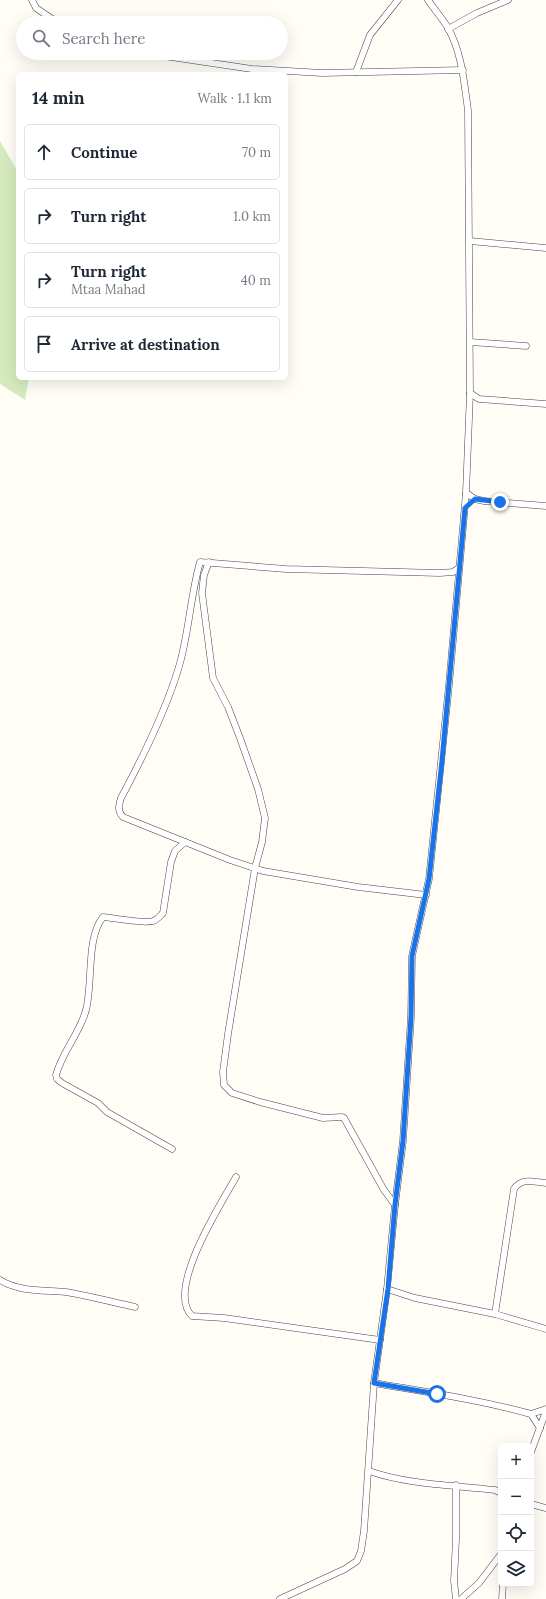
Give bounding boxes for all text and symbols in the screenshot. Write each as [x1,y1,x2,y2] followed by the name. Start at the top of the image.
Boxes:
[16,16,288,60] search box
[30,27,52,49] icon: search
[62,29,145,48] text: Search here
[32,87,85,109] text: 14 min
[198,90,272,107] text: Walk · 1.1 km
[33,141,55,163] icon: ahead
[71,143,137,162] text: Continue
[242,144,271,161] text: 70 m
[33,205,55,227] icon: right
[71,207,147,226] text: Turn right
[233,208,271,225] text: 1.0 km
[71,262,147,281] text: Turn right
[33,269,55,291] icon: right
[241,272,271,289] text: 40 m
[71,281,146,298] text: Mtaa Mahad
[33,333,55,355] icon: arrive
[71,335,220,354] text: Arrive at destination
[491,493,509,511] route end
[428,1385,446,1403] route start
[498,1443,534,1587] map controls
[498,1443,534,1479] button: +
[498,1479,534,1515] button: −
[498,1515,534,1551] button: locate
[498,1551,534,1587] button: layers

